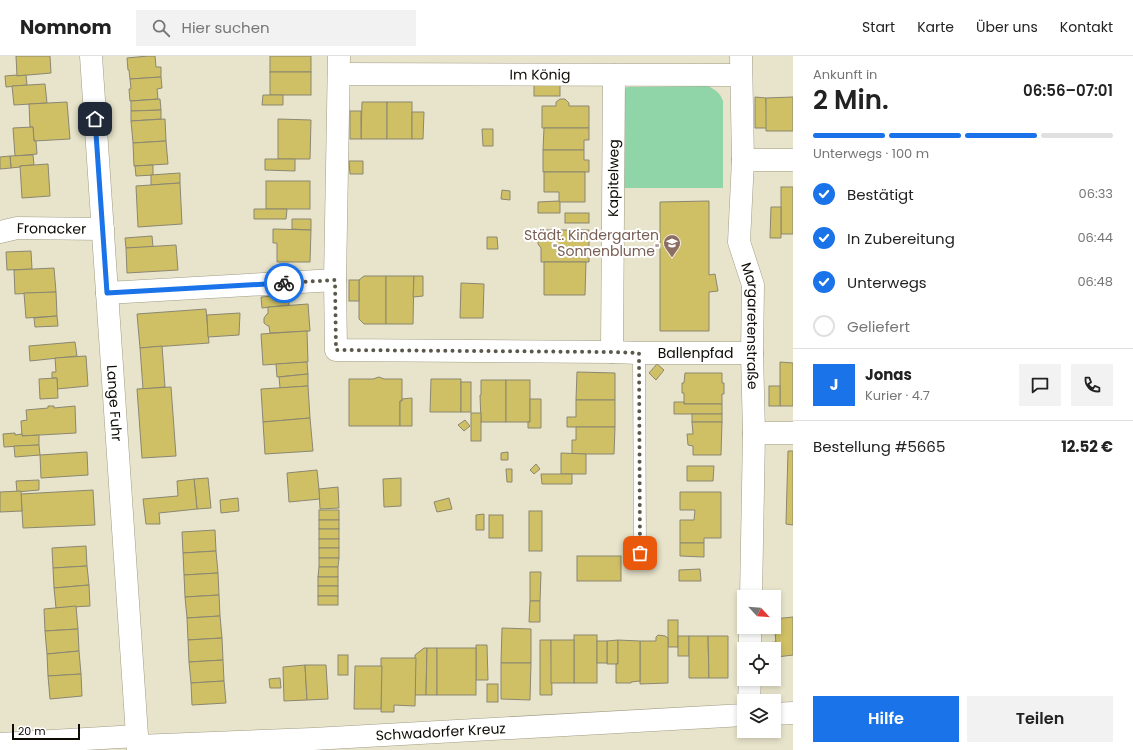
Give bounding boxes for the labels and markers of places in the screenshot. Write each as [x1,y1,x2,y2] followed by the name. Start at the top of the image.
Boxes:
[78,102,112,136] pin
[524,225,659,261] place label: Städt. Kindergarten "Sonnenblume"
[662,233,682,258] school or university icon: Städt. Kindergarten "Sonnenblume"
[623,536,657,570] pin

